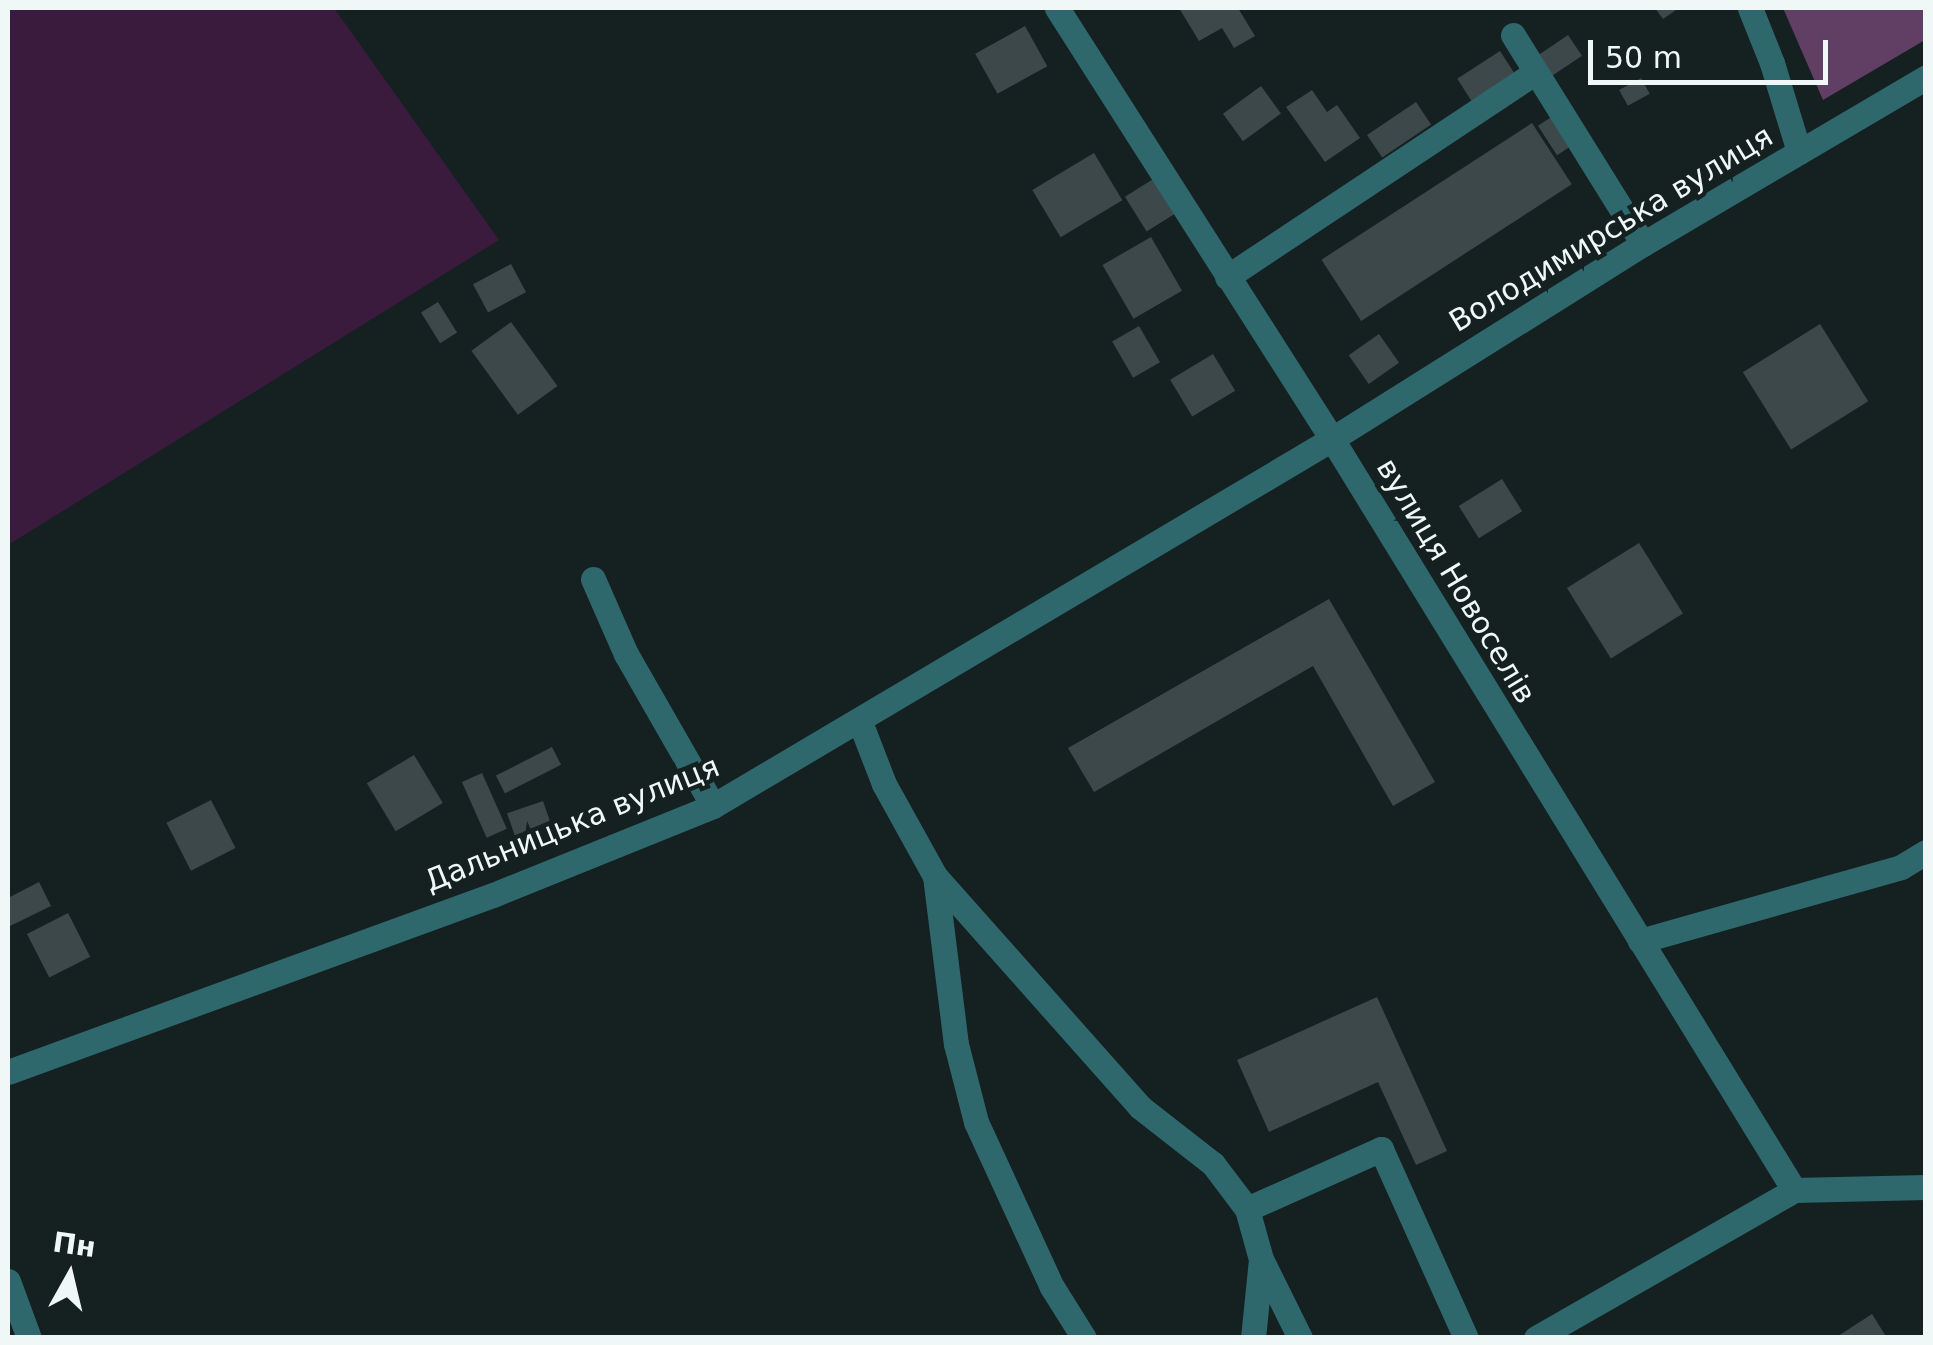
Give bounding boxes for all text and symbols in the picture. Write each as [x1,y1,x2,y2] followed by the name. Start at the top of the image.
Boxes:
[1593,20,1833,82] scale bar
[1605,40,1682,75] text: 50 m
[1443,118,1779,340] street label: Володимирська вулиця
[1369,452,1543,710] street label: вулиця Новоселів
[419,748,725,900] street label: Дальницька вулиця
[20,1225,120,1325] north arrow
[51,1225,98,1264] text: Пн

